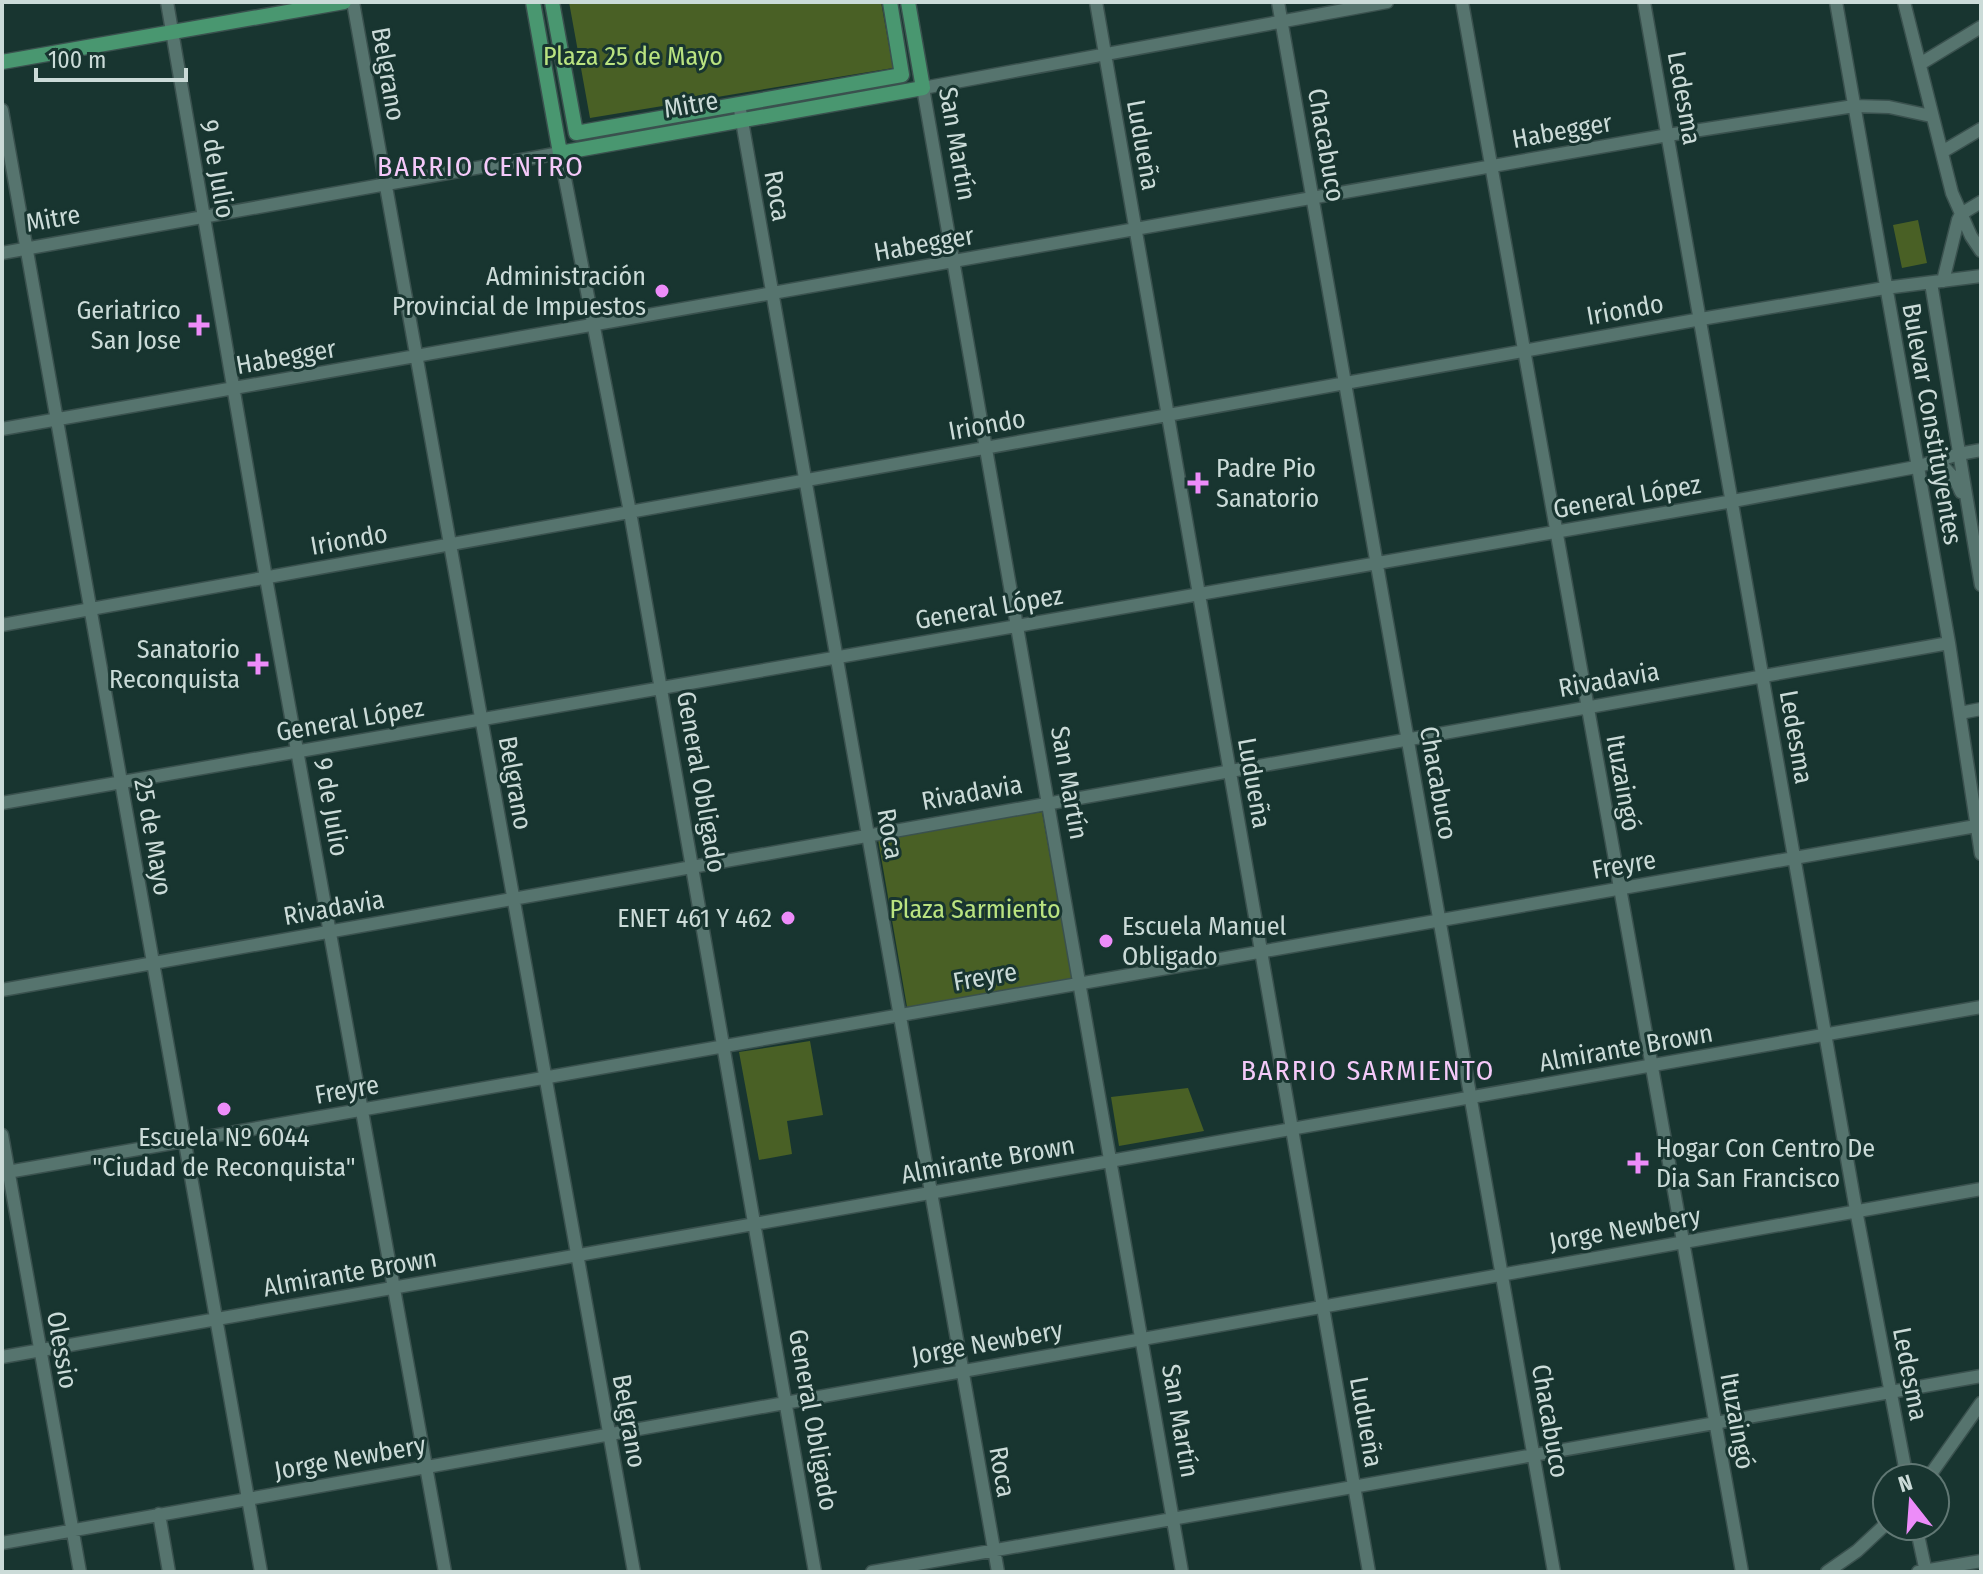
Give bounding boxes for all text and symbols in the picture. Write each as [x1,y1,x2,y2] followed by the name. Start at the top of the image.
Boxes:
[365,25,411,123] street label: Belgrano
[36,32,186,82] scale bar
[543,41,723,72] park label: Plaza 25 de Mayo
[48,46,106,74] text: 100 m
[1661,49,1707,147] street label: Ledesma
[661,85,721,125] street label: Mitre
[932,85,982,203] street label: San Martín
[1301,86,1351,204] street label: Chacabuco
[1120,97,1166,193] street label: Ludueña
[1510,107,1614,155] street label: Habegger
[193,117,241,221] street label: 9 de Julio
[377,150,585,183] district label: BARRIO CENTRO
[757,168,797,224] street label: Roca
[23,199,83,239] street label: Mitre
[872,220,976,268] street label: Habegger
[392,261,646,322] place label: Administración Provincial de Impuestos
[653,282,671,300] marker: Administración Provincial de Impuestos
[1584,288,1666,332] street label: Iriondo
[76,295,181,356] place label: Geriatrico San Jose
[1895,301,1969,547] street label: Bulevar Constituyentes
[188,314,210,336] marker: Geriatrico San Jose
[234,333,338,381] street label: Habegger
[946,403,1028,447] street label: Iriondo
[1216,453,1319,514] place label: Padre Pio Sanatorio
[1551,469,1703,525] street label: General López
[1187,472,1209,494] marker: Padre Pio Sanatorio
[308,518,390,562] street label: Iriondo
[913,580,1065,636] street label: General López
[109,634,240,695] place label: Sanatorio Reconquista
[247,653,269,675] marker: Sanatorio Reconquista
[1556,656,1662,704] street label: Rivadavia
[1773,688,1819,786] street label: Ledesma
[670,689,732,875] street label: General Obligado
[274,692,426,748] street label: General López
[1044,724,1094,842] street label: San Martín
[1413,724,1463,842] street label: Chacabuco
[1599,732,1647,834] street label: Ituzaingó
[492,734,538,832] street label: Belgrano
[1231,735,1277,831] street label: Ludueña
[307,755,355,859] street label: 9 de Julio
[919,769,1025,817] street label: Rivadavia
[127,776,179,898] street label: 25 de Mayo
[870,806,910,862] street label: Roca
[1590,844,1658,886] street label: Freyre
[281,884,387,932] street label: Rivadavia
[889,894,1061,925] park label: Plaza Sarmiento
[617,903,772,934] place label: ENET 461 Y 462
[779,909,797,927] marker: ENET 461 Y 462
[1122,911,1286,972] place label: Escuela Manuel Obligado
[1097,932,1115,950] marker: Escuela Manuel Obligado
[951,956,1019,998] street label: Freyre
[1537,1017,1715,1079] street label: Almirante Brown
[1241,1054,1495,1087] district label: BARRIO SARMIENTO
[313,1069,381,1111] street label: Freyre
[215,1100,233,1118] marker: Escuela Nº 6044 "Ciudad de Reconquista"
[92,1122,356,1183] place label: Escuela Nº 6044 "Ciudad de Reconquista"
[899,1129,1077,1191] street label: Almirante Brown
[1656,1133,1875,1194] place label: Hogar Con Centro De Dia San Francisco
[1627,1152,1649,1174] marker: Hogar Con Centro De Dia San Francisco
[1547,1200,1704,1258] street label: Jorge Newbery
[261,1242,439,1304] street label: Almirante Brown
[40,1309,84,1391] street label: Olessio
[909,1314,1066,1372] street label: Jorge Newbery
[1886,1325,1934,1423] street label: Ledesma
[782,1327,844,1513] street label: General Obligado
[1155,1362,1205,1480] street label: San Martín
[1525,1362,1575,1480] street label: Chacabuco
[1713,1370,1761,1472] street label: Ituzaingó
[606,1372,652,1470] street label: Belgrano
[1343,1374,1389,1470] street label: Ludueña
[272,1429,429,1487] street label: Jorge Newbery
[982,1444,1022,1500] street label: Roca
[1871,1462,1951,1542] north arrow
[1895,1469,1916,1498] text: N

